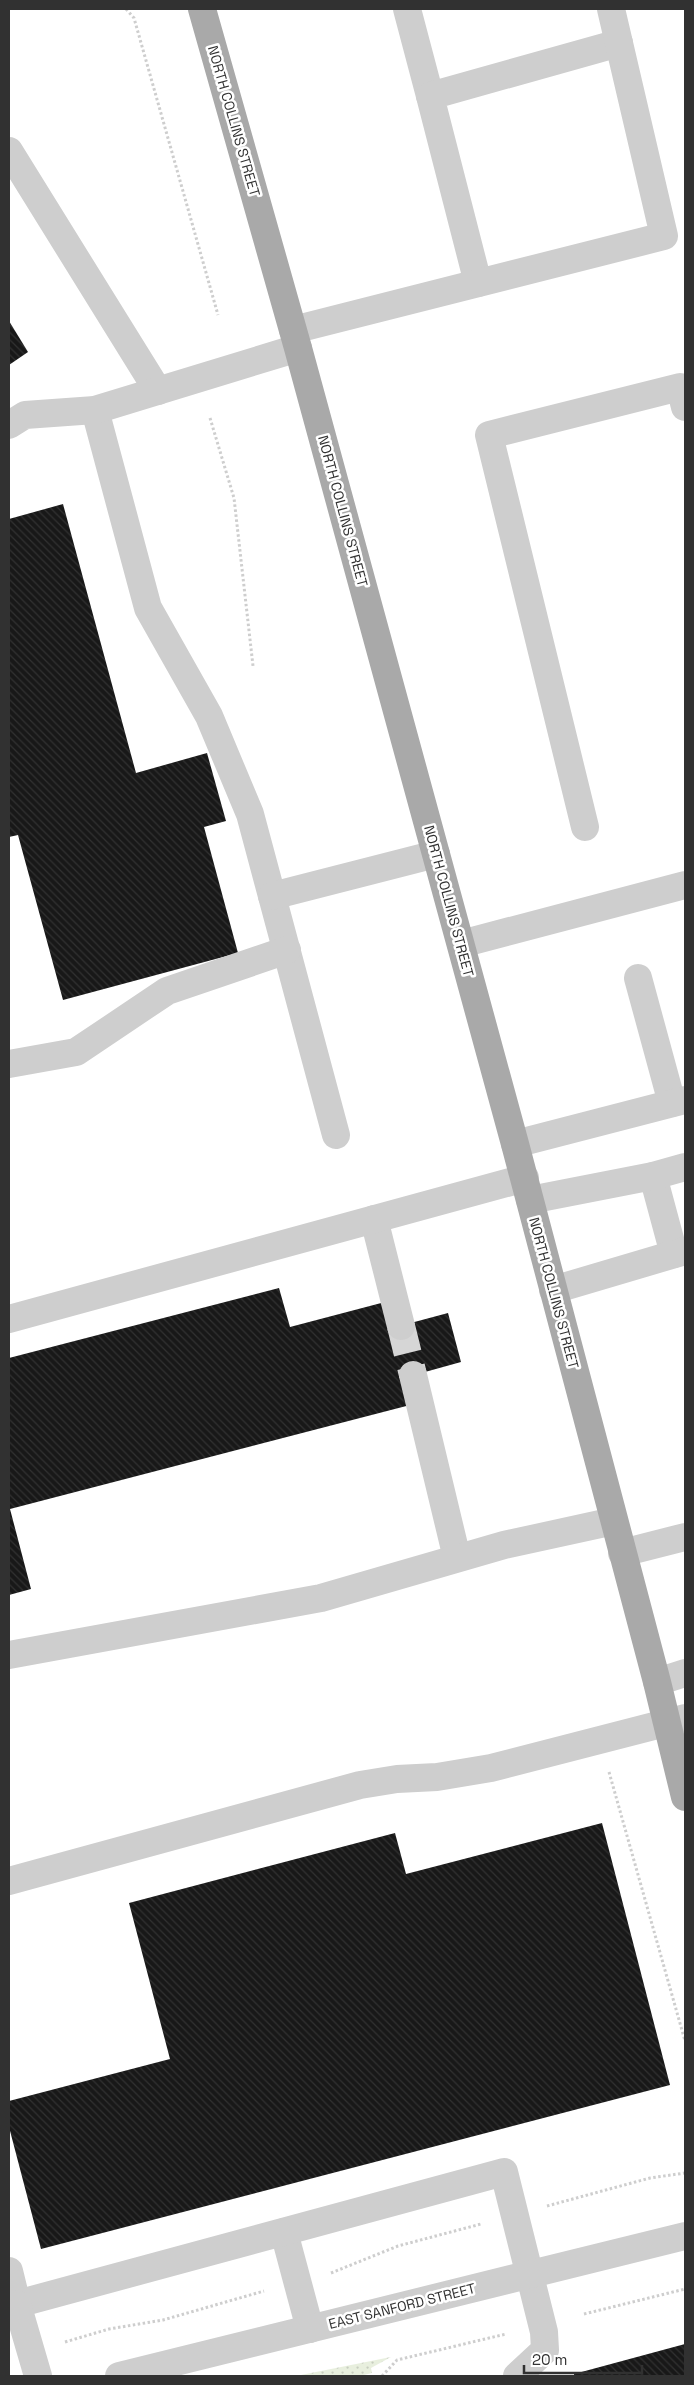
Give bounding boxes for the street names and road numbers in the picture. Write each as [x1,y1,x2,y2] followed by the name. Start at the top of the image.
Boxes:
[204,43,264,199] street label: NORTH COLLINS STREET
[314,433,372,589] street label: NORTH COLLINS STREET
[420,823,478,979] street label: NORTH COLLINS STREET
[525,1215,583,1371] street label: NORTH COLLINS STREET
[327,2279,477,2333] street label: EAST SANFORD STREET

